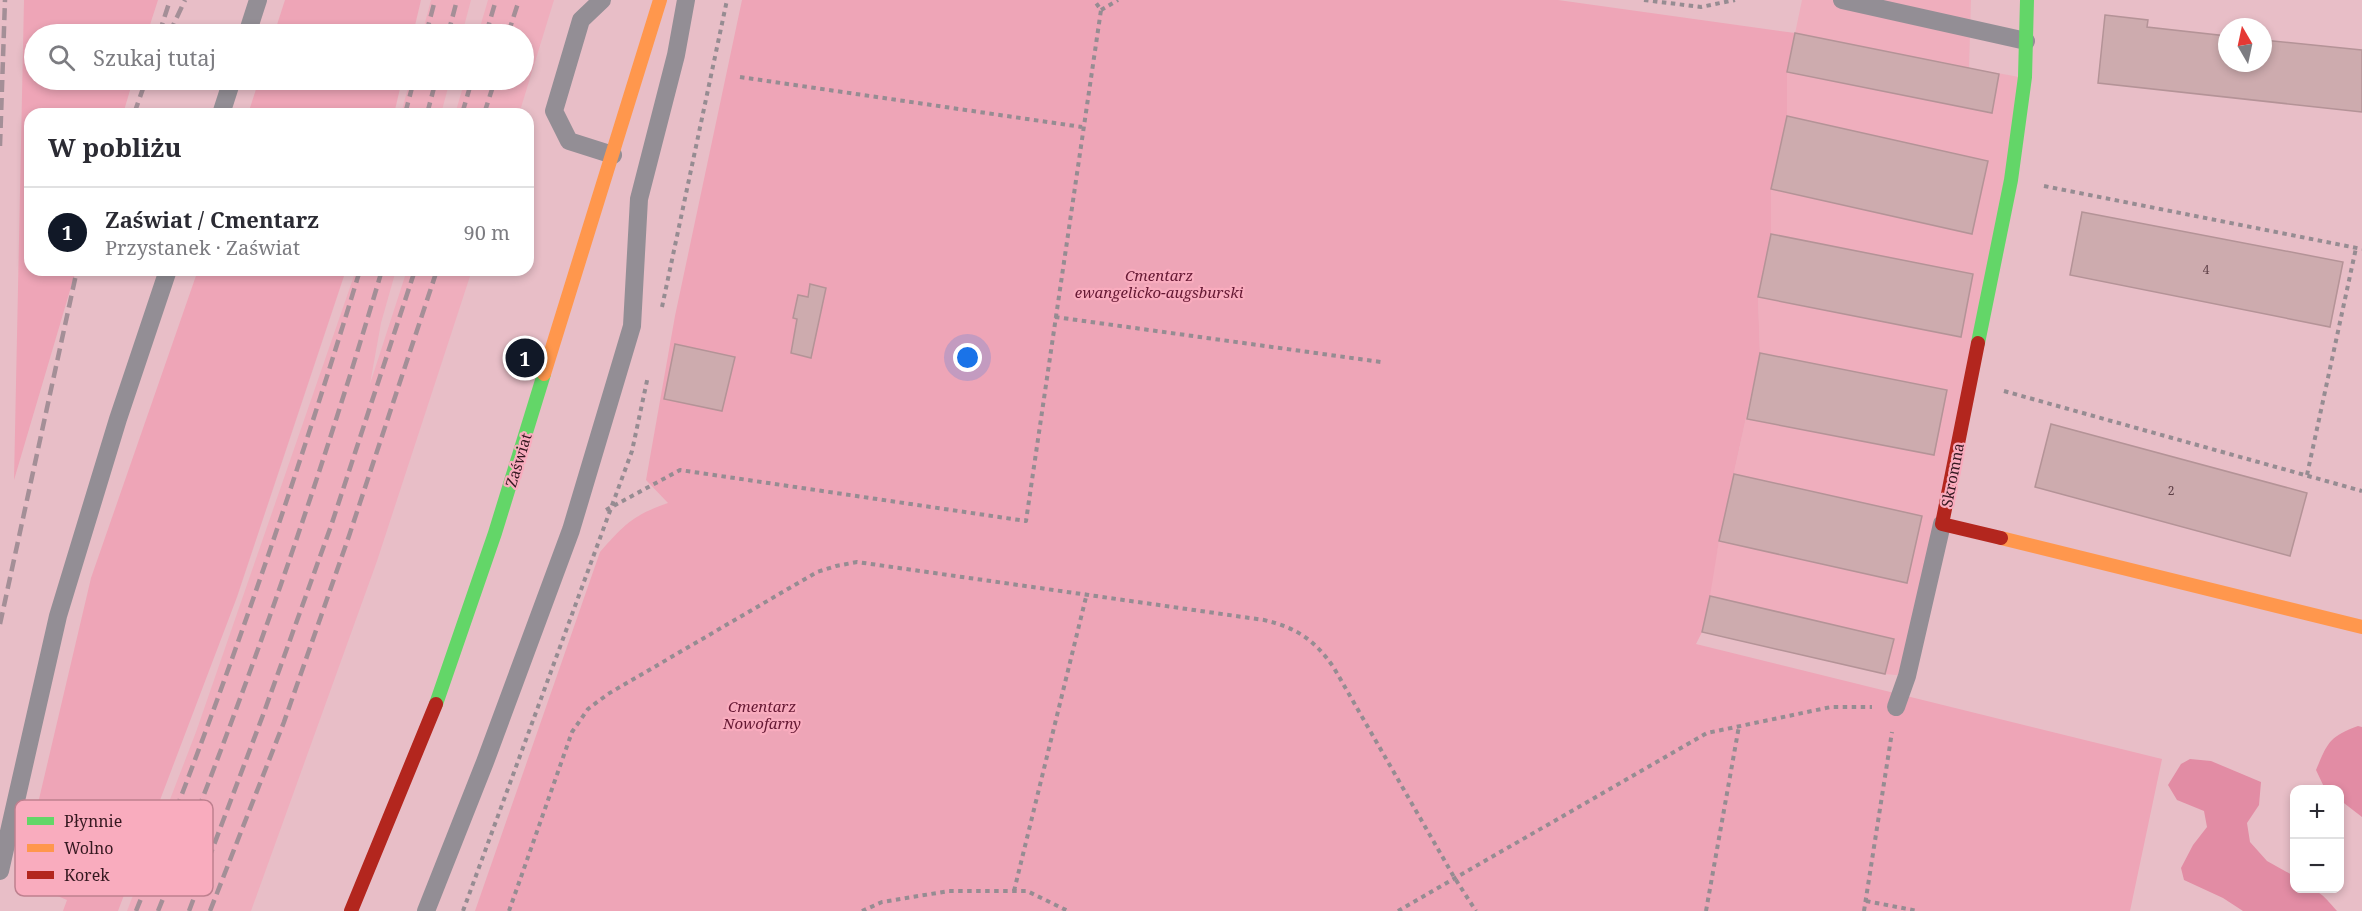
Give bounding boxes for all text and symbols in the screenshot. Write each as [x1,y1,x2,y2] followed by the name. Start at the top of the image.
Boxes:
[2218,18,2272,72] north arrow
[24,24,534,90] search box
[45,41,78,74] icon: search
[93,42,216,72] text: Szukaj tutaj
[48,129,182,165] text: W pobliżu
[105,204,319,234] text: Zaświat / Cmentarz
[62,219,73,246] text: 1
[464,219,510,246] text: 90 m
[105,234,300,261] text: Przystanek · Zaświat
[2203,261,2210,278] house number: 4
[1075,265,1244,302] park label: Cmentarz ewangelicko-augsburski
[506,336,544,380] pin: 1
[953,343,982,372] your location
[500,431,536,489] street label: Zaświat
[1936,441,1968,509] street label: Skromna
[2168,482,2174,499] house number: 2
[722,696,801,733] park label: Cmentarz Nowofarny
[2290,785,2344,893] map controls
[2290,785,2344,839] button: +
[15,800,213,896] legend
[64,810,122,832] text: Płynnie
[64,837,114,859] text: Wolno
[2290,839,2344,893] button: −
[64,864,110,886] text: Korek

